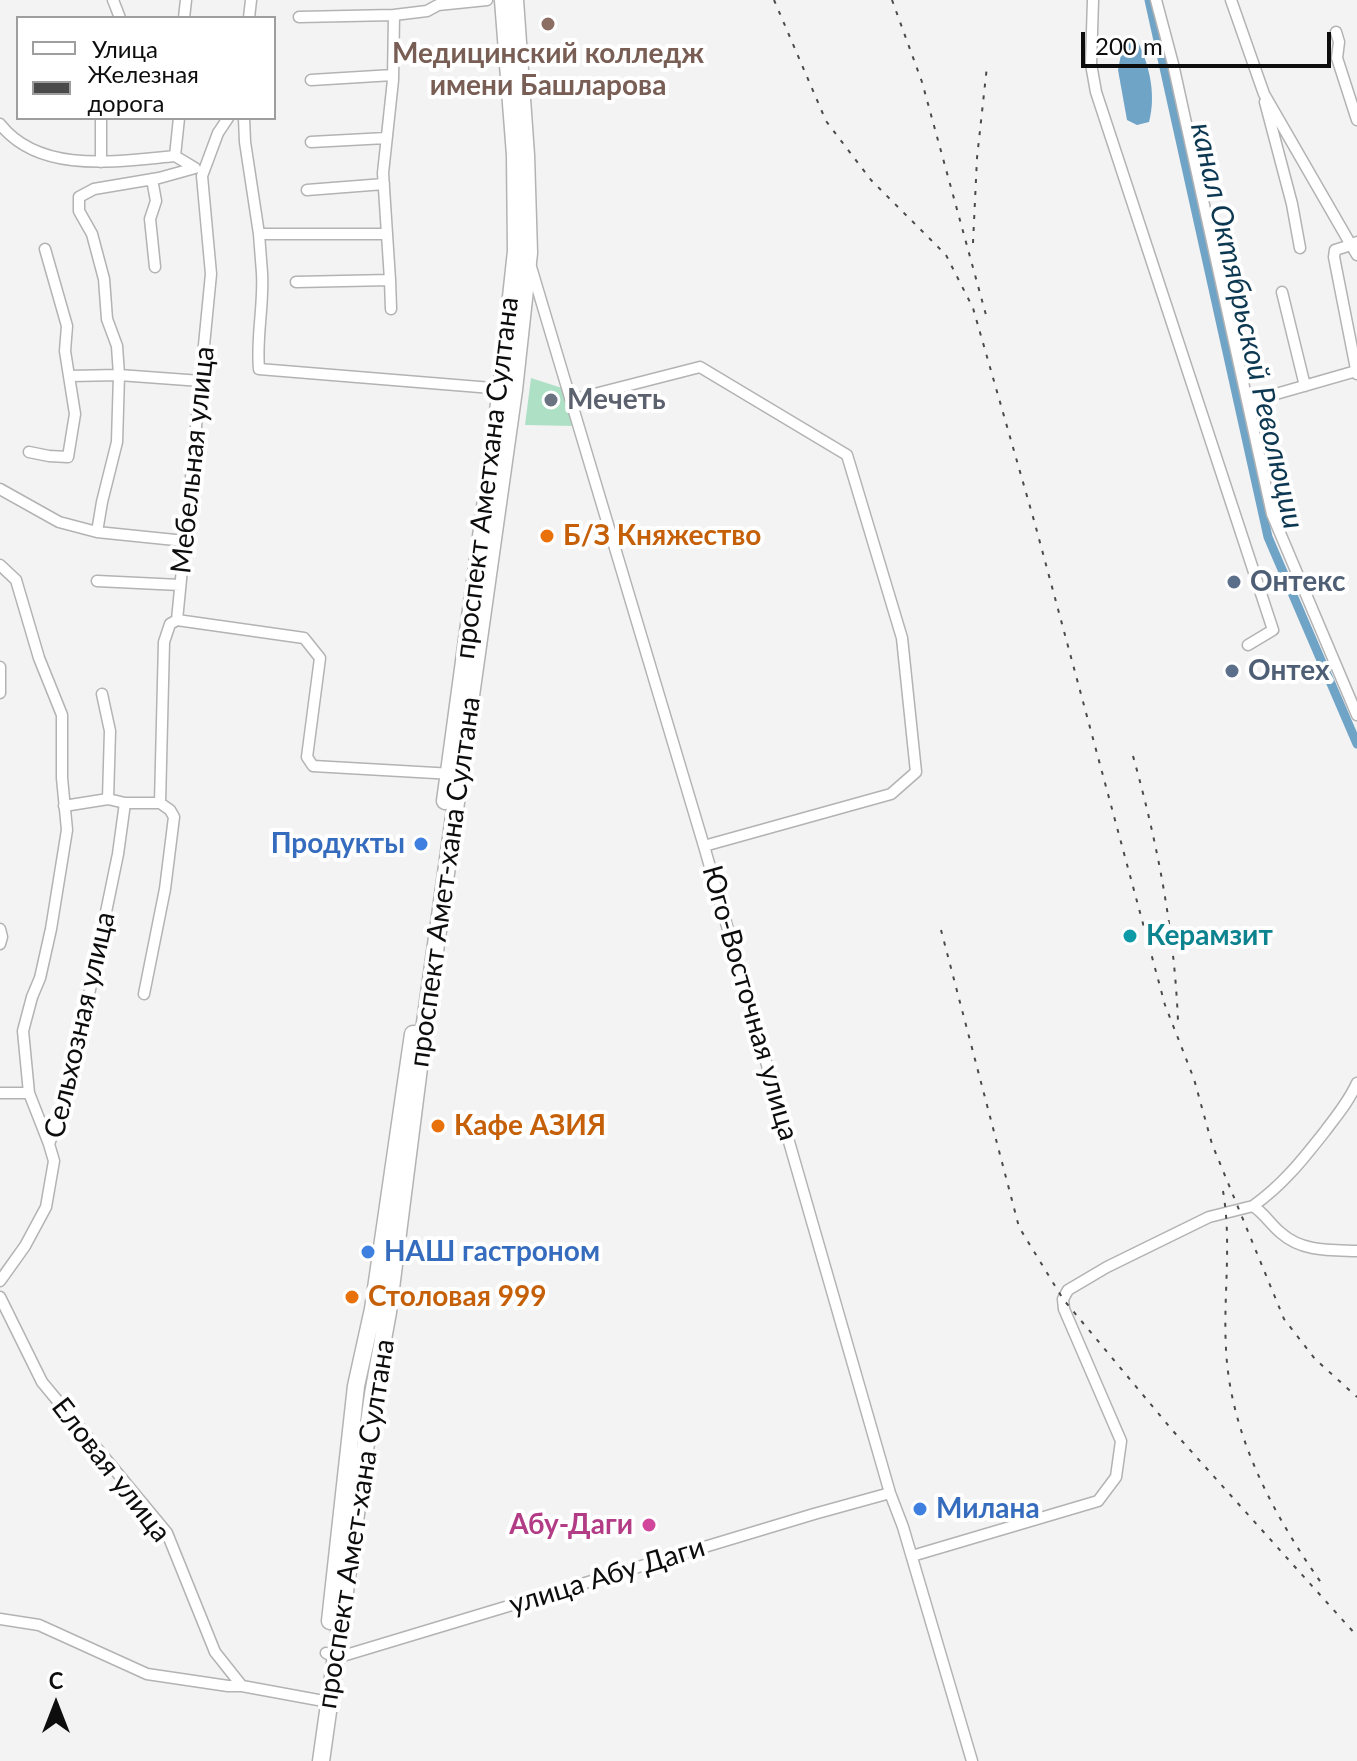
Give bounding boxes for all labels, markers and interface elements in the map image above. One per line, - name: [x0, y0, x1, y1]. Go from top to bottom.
- marker: Медицинский колледж имени Башларова: [539, 15, 557, 33]
- legend: [16, 16, 276, 120]
- scale bar: [1085, 16, 1335, 66]
- text: 200 m: [1095, 31, 1163, 60]
- text: Улица: [92, 34, 158, 63]
- place label: Медицинский колледж имени Башларова: [392, 37, 704, 103]
- text: Железная дорога: [87, 59, 199, 117]
- water label: канал Октябрьской Революции: [1183, 119, 1311, 533]
- street label: проспект Аметхана Султана: [448, 295, 526, 661]
- street label: Мебельная улица: [164, 345, 222, 575]
- place label: Мечеть: [567, 383, 666, 417]
- marker: Мечеть: [542, 391, 560, 409]
- place label: Б/З Княжество: [563, 519, 761, 553]
- marker: Б/З Княжество: [538, 527, 556, 545]
- place label: Онтекс: [1250, 565, 1345, 599]
- marker: Онтекс: [1225, 573, 1243, 591]
- place label: Онтех: [1248, 654, 1330, 688]
- marker: Онтех: [1223, 662, 1241, 680]
- street label: проспект Амет-хана Султана: [402, 695, 488, 1069]
- place label: Продукты: [271, 827, 405, 861]
- marker: Продукты: [412, 835, 430, 853]
- street label: Юго-Восточная улица: [695, 862, 805, 1144]
- street label: Сельхозная улица: [38, 909, 122, 1141]
- place label: Керамзит: [1146, 919, 1273, 953]
- marker: Керамзит: [1121, 927, 1139, 945]
- place label: Кафе АЗИЯ: [454, 1109, 606, 1143]
- marker: Кафе АЗИЯ: [429, 1117, 447, 1135]
- place label: НАШ гастроном: [384, 1235, 600, 1269]
- marker: НАШ гастроном: [359, 1243, 377, 1261]
- place label: Столовая 999: [368, 1280, 546, 1314]
- marker: Столовая 999: [343, 1288, 361, 1306]
- street label: проспект Амет-хана Султана: [310, 1337, 402, 1711]
- street label: Еловая улица: [44, 1391, 178, 1549]
- place label: Милана: [936, 1492, 1040, 1526]
- marker: Милана: [911, 1500, 929, 1518]
- place label: Абу-Даги: [509, 1508, 633, 1542]
- marker: Абу-Даги: [640, 1516, 658, 1534]
- street label: улица Абу Даги: [505, 1530, 709, 1622]
- north arrow: [16, 1665, 96, 1745]
- text: С: [49, 1667, 63, 1694]

